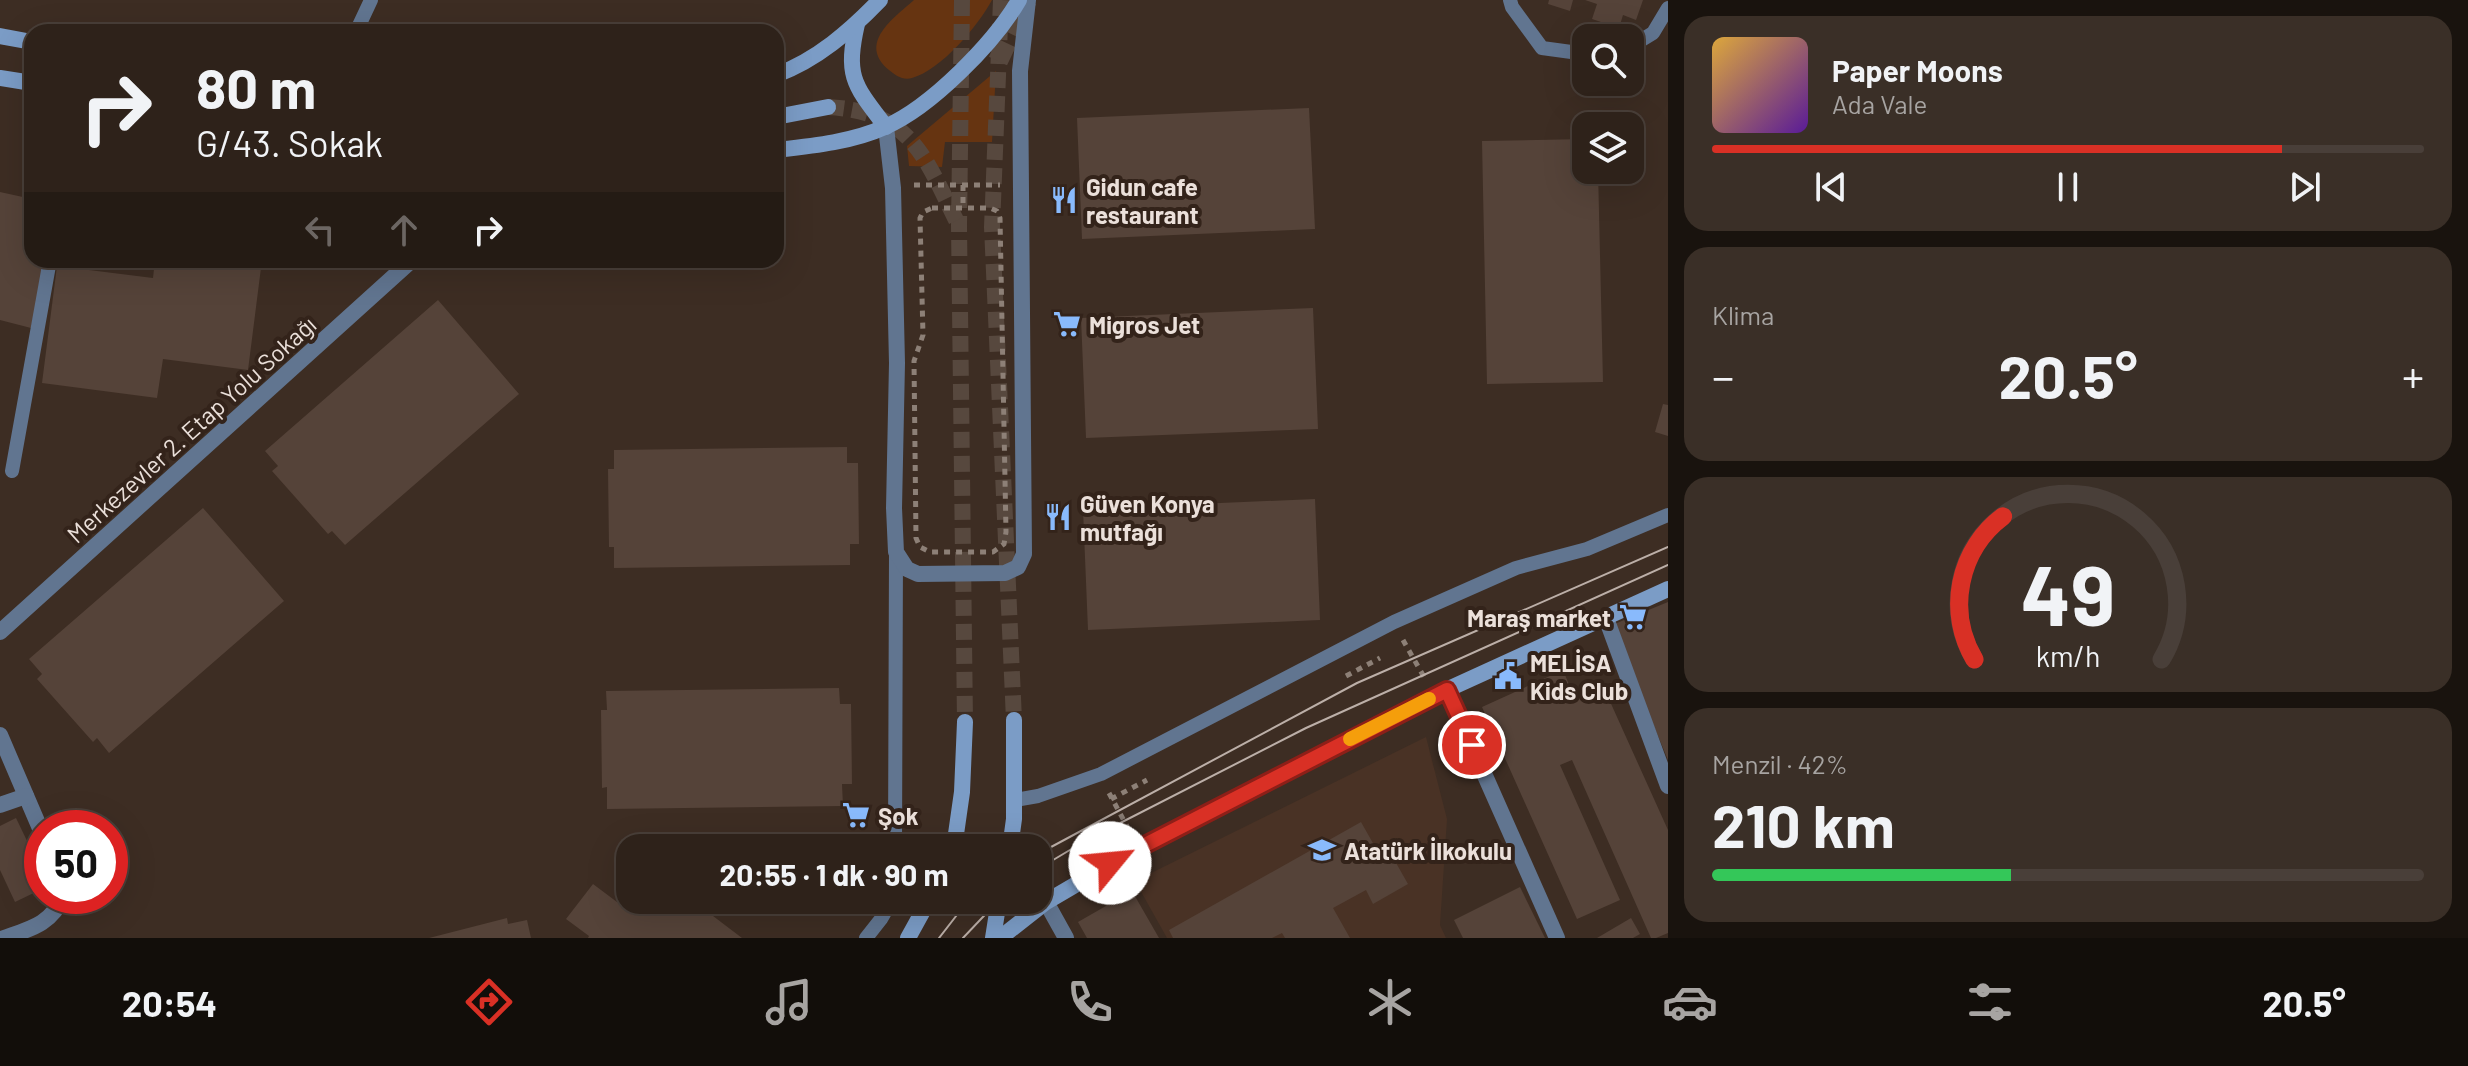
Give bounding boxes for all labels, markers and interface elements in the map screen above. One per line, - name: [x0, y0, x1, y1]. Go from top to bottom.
- map controls: [1572, 24, 1644, 184]
- button: search: [1572, 24, 1644, 96]
- text: Paper Moons: [1832, 52, 2003, 88]
- text: 80 m: [196, 53, 316, 120]
- icon: right: [64, 56, 168, 160]
- text: Ada Vale: [1832, 88, 1927, 119]
- button: layers: [1572, 112, 1644, 184]
- text: G/43. Sokak: [196, 121, 383, 164]
- icon: previous: [1809, 165, 1853, 209]
- icon: pause: [2046, 165, 2090, 209]
- icon: next: [2283, 165, 2327, 209]
- place label: Gidun cafe restaurant: [1086, 172, 1199, 229]
- restaurant icon: Gidun cafe restaurant: [1049, 185, 1079, 215]
- icon: left: [298, 208, 342, 252]
- icon: ahead: [382, 208, 426, 252]
- icon: right: [466, 208, 510, 252]
- text: Klima: [1712, 299, 1774, 330]
- supermarket icon: Migros Jet: [1052, 309, 1082, 339]
- street label: Merkezevler 2. Etap Yolu Sokağı: [61, 310, 321, 548]
- place label: Migros Jet: [1089, 310, 1200, 339]
- text: 20.5°: [1999, 339, 2137, 411]
- text: −: [1712, 349, 1734, 402]
- text: +: [2402, 349, 2424, 402]
- place label: Güven Konya mutfağı: [1080, 489, 1215, 546]
- restaurant icon: Güven Konya mutfağı: [1043, 502, 1073, 532]
- text: 49: [2021, 543, 2115, 643]
- supermarket icon: Maraş market: [1618, 602, 1648, 632]
- place label: Maraş market: [1467, 603, 1611, 632]
- text: km/h: [2036, 638, 2100, 673]
- place label: MELİSA Kids Club: [1530, 648, 1628, 705]
- public building icon: MELİSA Kids Club: [1493, 661, 1523, 691]
- pin: [1438, 711, 1506, 779]
- icon: arrive: [1450, 723, 1494, 767]
- text: Menzil · 42%: [1712, 748, 1848, 779]
- text: 210 km: [1712, 788, 1895, 860]
- supermarket icon: Şok: [841, 800, 871, 830]
- place label: Şok: [878, 801, 919, 830]
- speed limit sign: 50: [24, 810, 128, 914]
- position arrow: [1068, 821, 1152, 905]
- school or university icon: Atatürk İlkokulu: [1307, 835, 1337, 865]
- place label: Atatürk İlkokulu: [1344, 836, 1512, 865]
- text: 20:55 · 1 dk · 90 m: [720, 856, 948, 892]
- icon: directions: [461, 974, 517, 1030]
- icon: music: [761, 974, 817, 1030]
- icon: phone: [1062, 974, 1118, 1030]
- icon: climate: [1362, 974, 1418, 1030]
- icon: car: [1662, 974, 1718, 1030]
- icon: filters: [1962, 974, 2018, 1030]
- text: 20:54: [122, 981, 217, 1024]
- text: 20.5°: [2262, 981, 2346, 1024]

